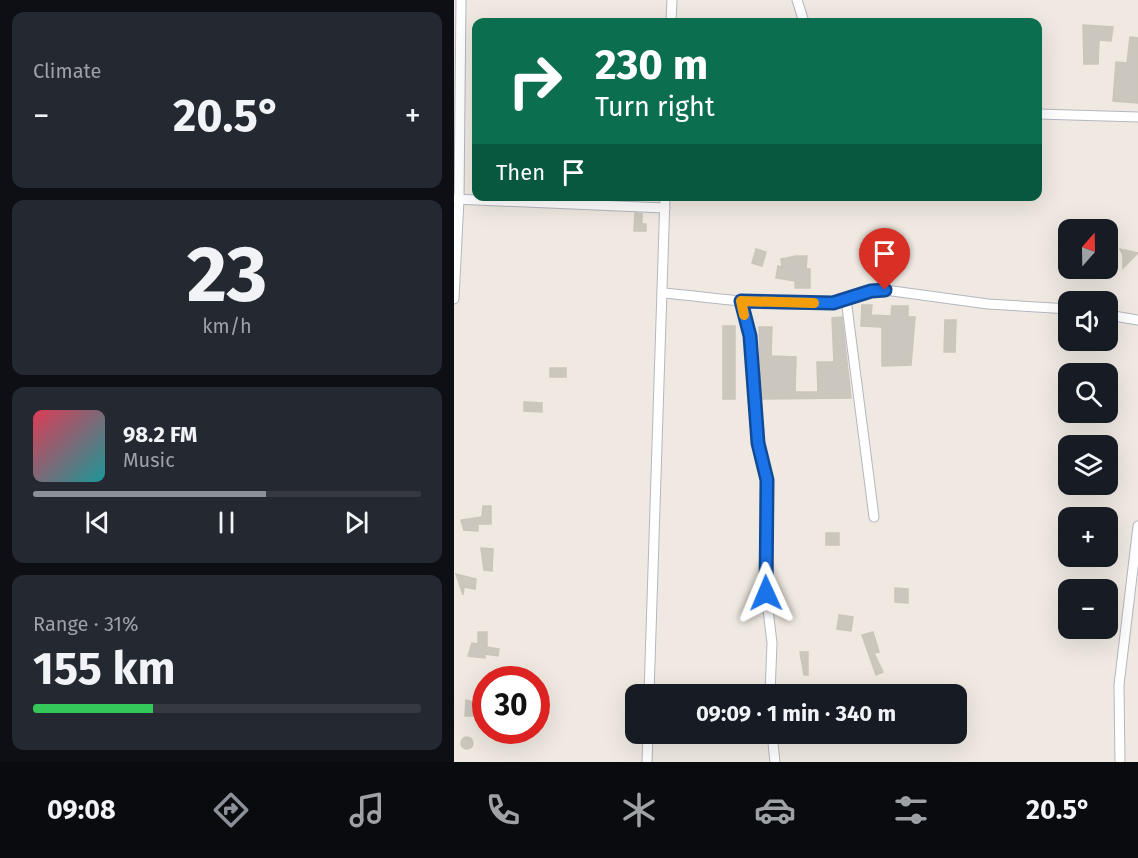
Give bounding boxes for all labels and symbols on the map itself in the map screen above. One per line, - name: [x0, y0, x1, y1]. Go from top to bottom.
- north arrow: [1058, 219, 1118, 279]
- pin: [859, 228, 910, 290]
- position arrow: [734, 561, 798, 625]
- speed limit sign: 30: [472, 666, 550, 744]

